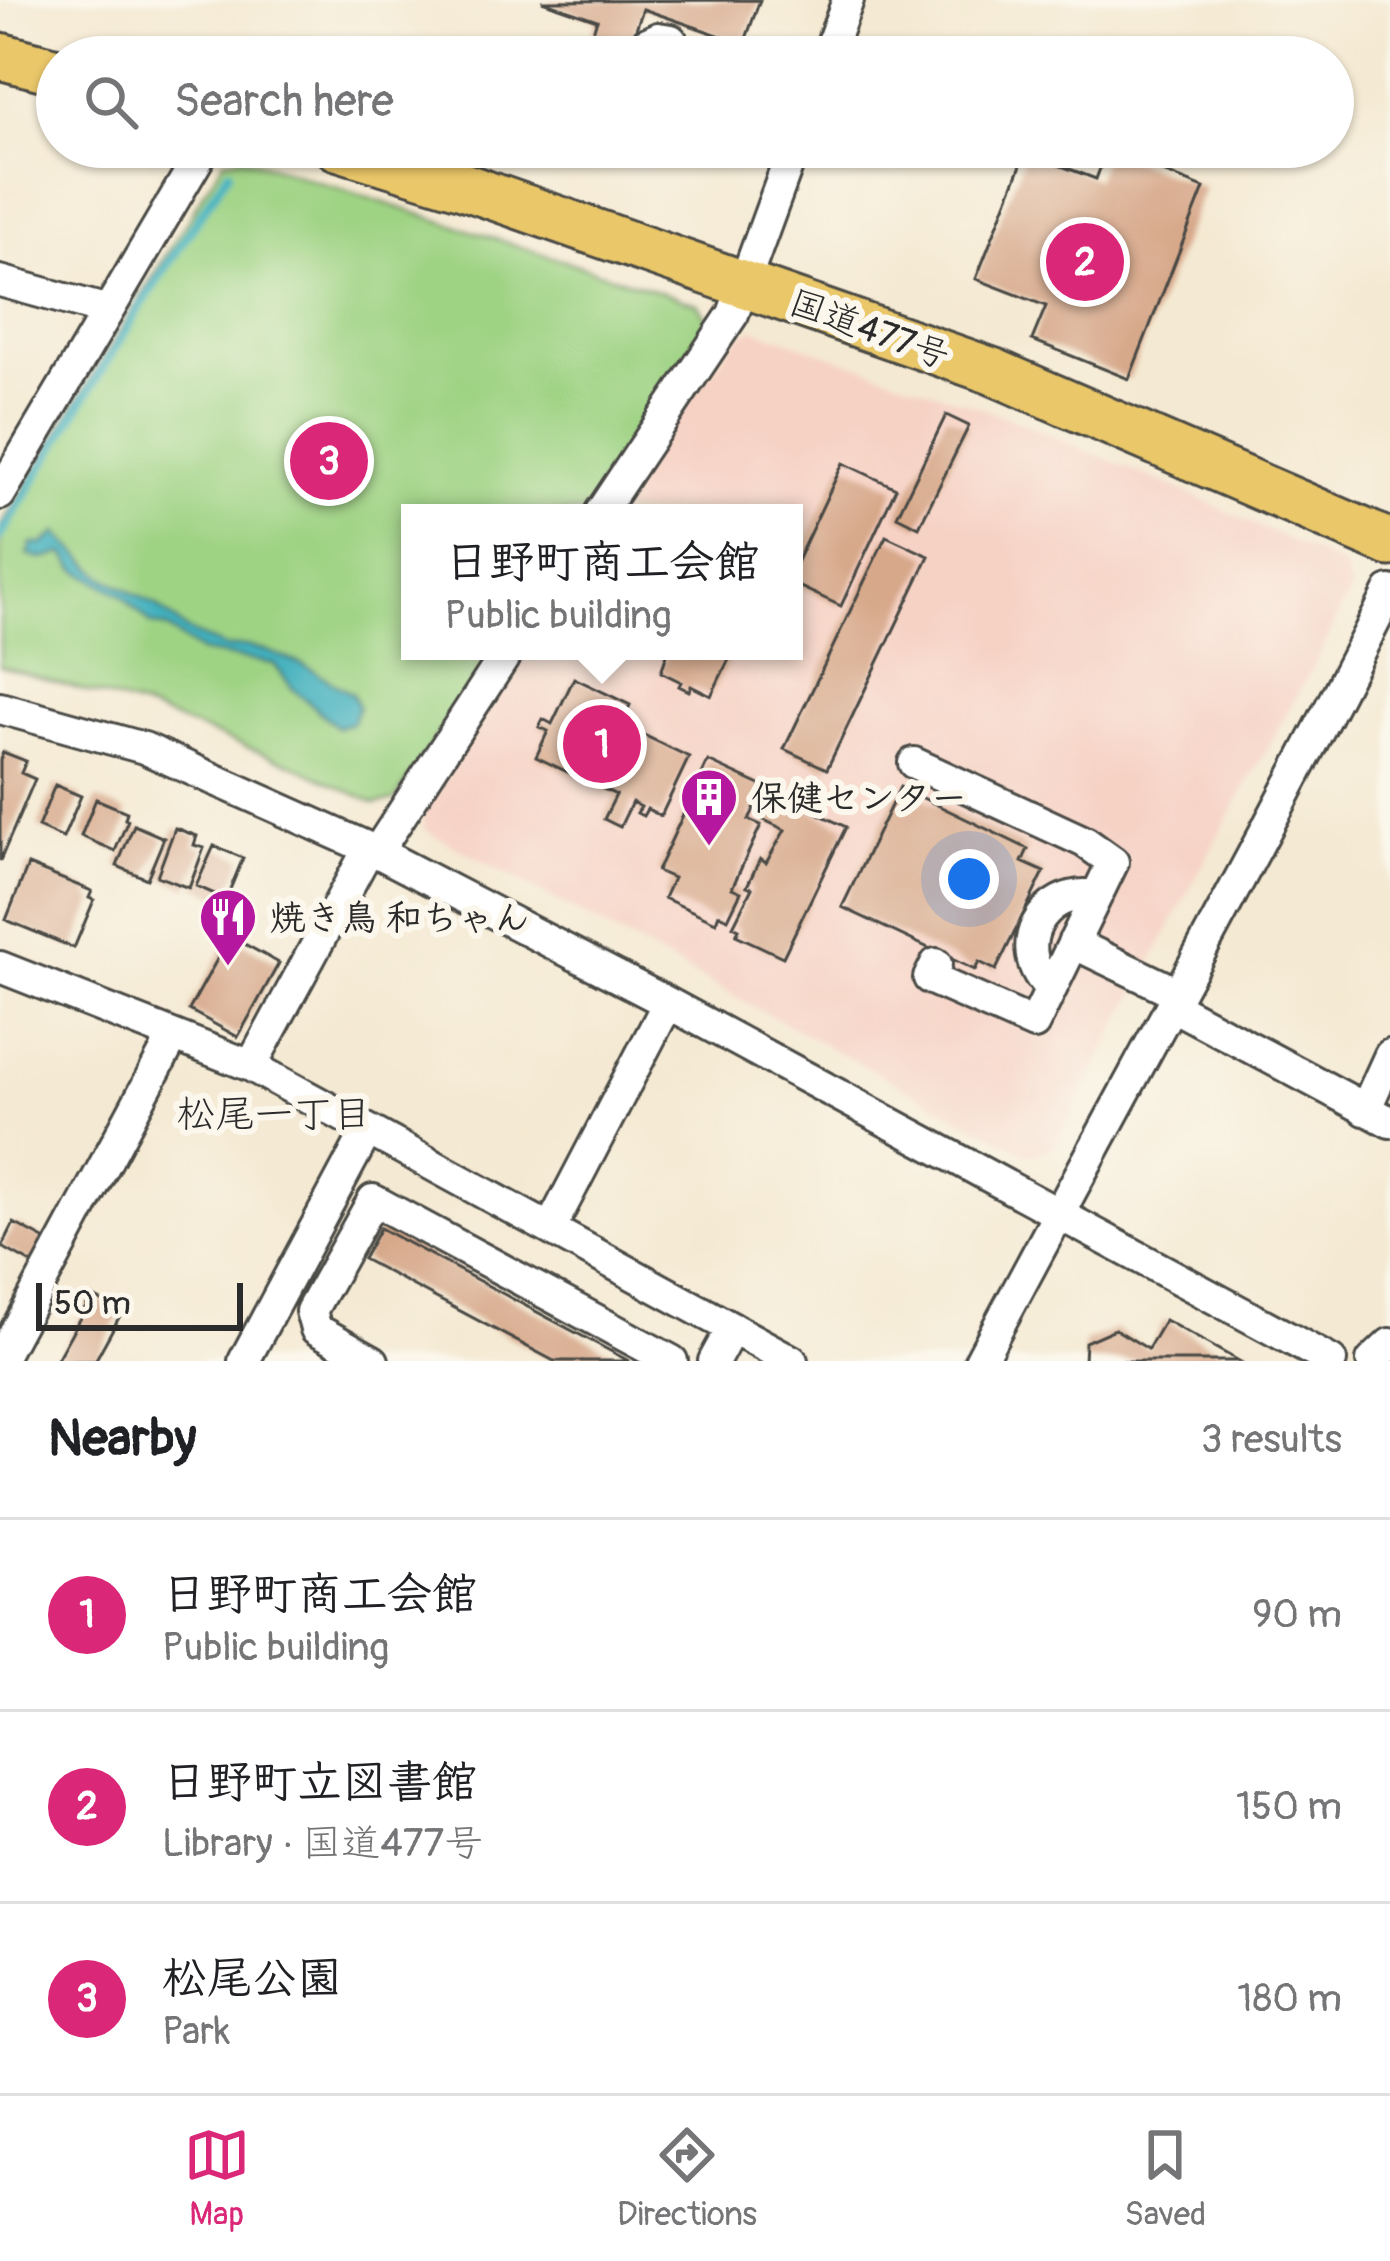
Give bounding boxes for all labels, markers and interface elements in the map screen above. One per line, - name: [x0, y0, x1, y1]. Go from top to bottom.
- search box: [36, 36, 1354, 168]
- icon: search: [78, 69, 144, 135]
- text: Search here: [174, 74, 394, 130]
- pin: 2: [1046, 217, 1124, 307]
- street label: 国道477号: [783, 280, 956, 379]
- pin: 3: [290, 416, 368, 506]
- popup: [401, 504, 803, 660]
- text: 日野町商工会館: [444, 535, 760, 591]
- text: Public building: [444, 591, 672, 640]
- pin: 1: [563, 699, 641, 789]
- building icon: 保健センター: [678, 766, 740, 848]
- place label: 保健センター: [751, 776, 967, 821]
- your location: [939, 849, 999, 909]
- restaurant icon: 焼き鳥 和ちゃん: [197, 886, 259, 968]
- place label: 焼き鳥 和ちゃん: [270, 896, 530, 941]
- district label: 松尾一丁目: [176, 1090, 372, 1139]
- scale bar: [36, 1277, 243, 1330]
- text: 50 m: [54, 1283, 131, 1324]
- text: Nearby: [48, 1407, 196, 1471]
- text: 3 results: [1201, 1415, 1342, 1464]
- text: 日野町商工会館: [162, 1567, 477, 1623]
- text: 1: [79, 1590, 95, 1639]
- text: 90 m: [1252, 1590, 1342, 1639]
- text: Public building: [162, 1623, 389, 1672]
- text: 日野町立図書館: [162, 1755, 477, 1811]
- text: 2: [76, 1782, 98, 1831]
- text: 150 m: [1236, 1782, 1342, 1831]
- text: Library · 国道477号: [162, 1819, 483, 1868]
- text: 松尾公園: [162, 1951, 342, 2007]
- text: 3: [76, 1974, 98, 2023]
- text: 180 m: [1237, 1974, 1342, 2023]
- text: Park: [162, 2007, 230, 2056]
- tab: Map: [184, 2122, 250, 2235]
- tab: Directions: [617, 2122, 757, 2235]
- tab: Saved: [1124, 2122, 1206, 2235]

